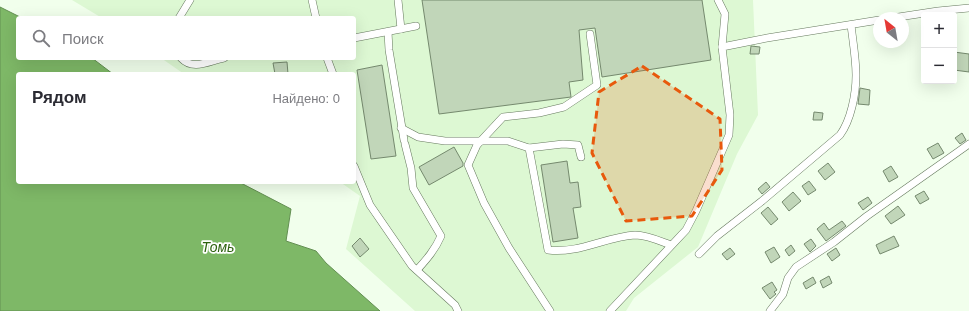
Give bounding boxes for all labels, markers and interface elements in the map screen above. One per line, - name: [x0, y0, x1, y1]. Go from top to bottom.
- north arrow: [873, 12, 909, 48]
- map controls: [921, 12, 957, 84]
- button: +: [921, 12, 957, 48]
- search box: [16, 16, 356, 60]
- icon: search: [30, 27, 52, 49]
- text: Поиск: [62, 30, 104, 47]
- button: −: [921, 48, 957, 84]
- text: Рядом: [32, 88, 87, 107]
- text: Найдено: 0: [272, 91, 340, 106]
- water label: Томь: [202, 239, 234, 255]

